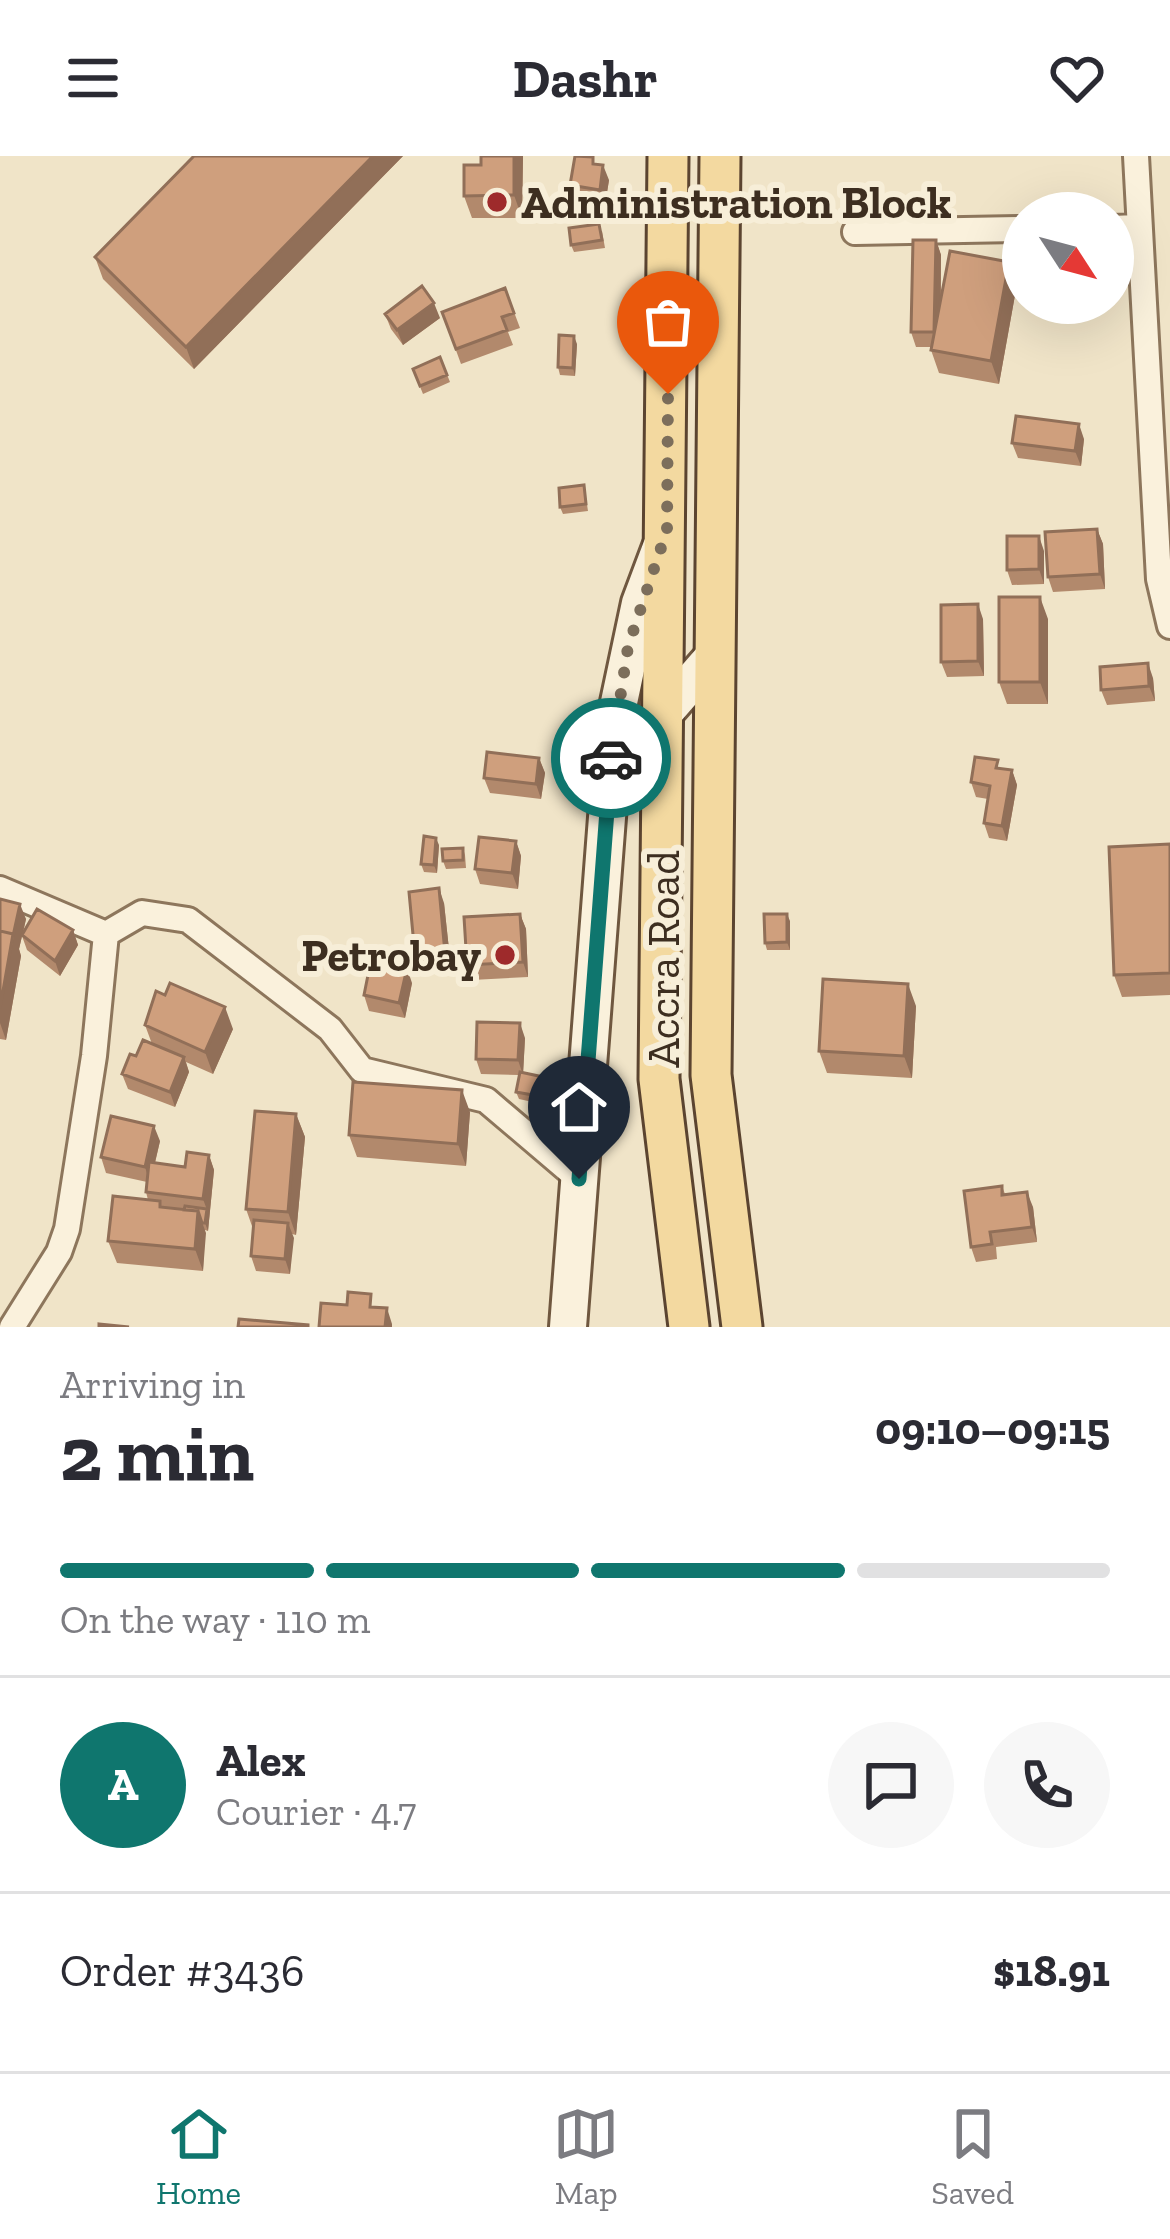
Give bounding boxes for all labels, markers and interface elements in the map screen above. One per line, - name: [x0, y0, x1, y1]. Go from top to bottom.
- icon: menu: [60, 45, 126, 111]
- icon: heart: [1044, 45, 1110, 111]
- text: Dashr: [513, 46, 658, 111]
- place label: Administration Block: [521, 176, 952, 230]
- marker: Administration Block: [484, 189, 510, 215]
- north arrow: [1002, 192, 1134, 324]
- map controls: [1002, 192, 1134, 324]
- pin: [617, 271, 719, 394]
- icon: bag: [635, 289, 701, 355]
- courier: [551, 698, 671, 818]
- icon: car: [578, 725, 644, 791]
- street label: Accra Road: [637, 850, 691, 1068]
- place label: Petrobay: [301, 929, 481, 983]
- marker: Petrobay: [492, 942, 518, 968]
- pin: [528, 1056, 630, 1179]
- icon: home: [546, 1074, 612, 1140]
- text: Arriving in: [60, 1361, 245, 1408]
- text: 09:10–09:15: [875, 1402, 1110, 1456]
- text: 2 min: [60, 1406, 254, 1500]
- text: On the way · 110 m: [60, 1596, 370, 1643]
- button: chat: [828, 1722, 954, 1848]
- button: phone: [984, 1722, 1110, 1848]
- text: Alex: [216, 1734, 306, 1788]
- text: A: [108, 1758, 138, 1812]
- text: Courier · 4.7: [216, 1788, 416, 1835]
- text: Order #3436: [60, 1944, 305, 1998]
- text: $18.91: [993, 1944, 1110, 1998]
- tab: Home: [156, 2101, 241, 2212]
- tab: Map: [553, 2101, 619, 2212]
- tab: Saved: [931, 2101, 1014, 2212]

